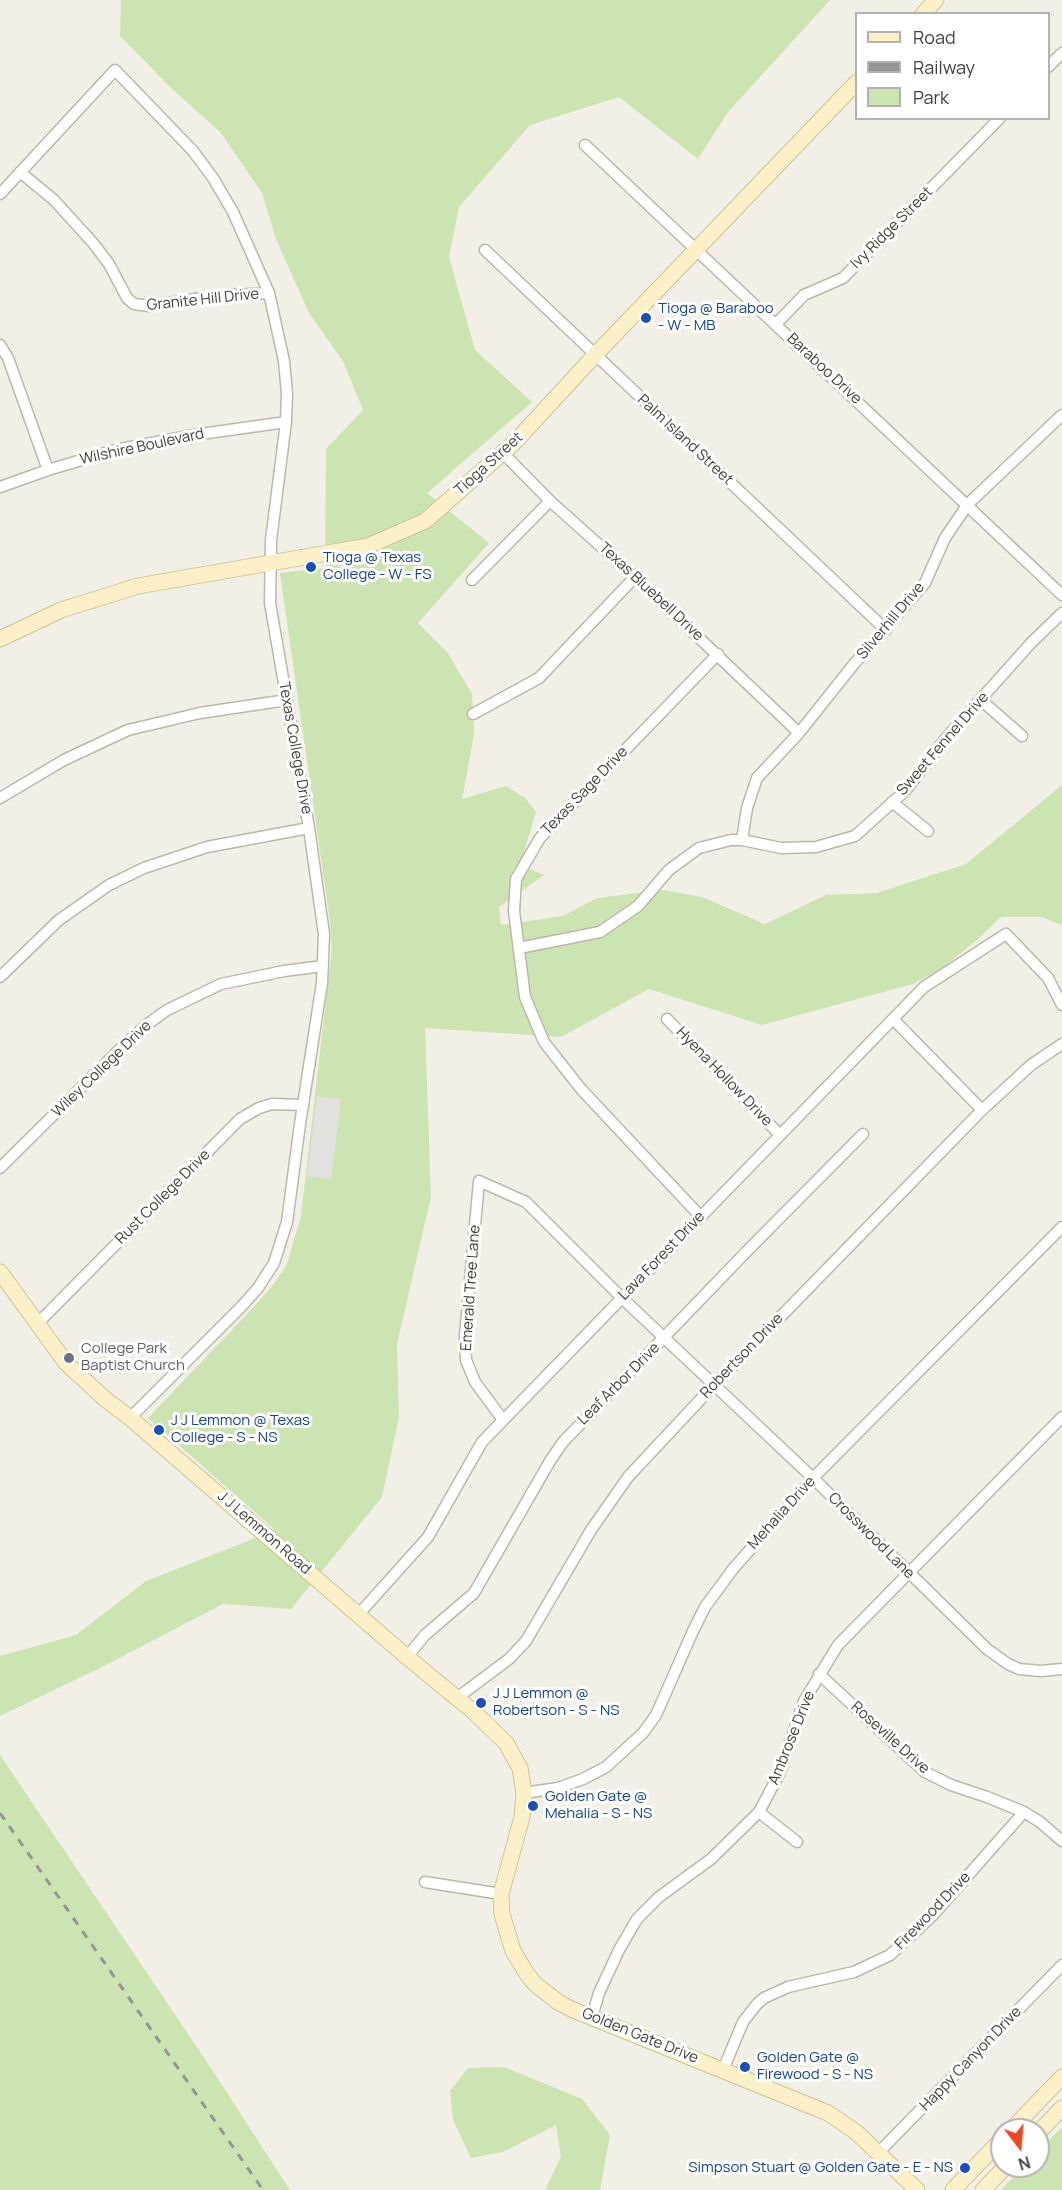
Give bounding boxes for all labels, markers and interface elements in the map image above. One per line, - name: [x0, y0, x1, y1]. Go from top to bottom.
- legend: [855, 12, 1050, 120]
- text: Road: [913, 25, 956, 49]
- text: Railway: [913, 55, 975, 79]
- text: Park: [913, 85, 949, 109]
- street label: Ivy Ridge Street: [847, 183, 937, 273]
- street label: Granite Hill Drive: [146, 285, 260, 315]
- place label: Tioga @ Baraboo - W - MB: [658, 300, 774, 335]
- marker: Tioga @ Baraboo - W - MB: [639, 311, 653, 325]
- street label: Baraboo Drive: [783, 330, 865, 408]
- street label: Palm Island Street: [633, 391, 737, 489]
- street label: Wilshire Boulevard: [78, 425, 206, 469]
- street label: Tioga Street: [451, 429, 527, 499]
- street label: Texas Bluebell Drive: [595, 539, 707, 645]
- place label: Tioga @ Texas College - W - FS: [323, 549, 431, 584]
- marker: Tioga @ Texas College - W - FS: [304, 560, 318, 574]
- street label: Silverhill Drive: [853, 579, 929, 663]
- street label: Texas College Drive: [274, 680, 316, 816]
- street label: Sweet Fennel Drive: [893, 689, 993, 799]
- street label: Texas Sage Drive: [538, 743, 632, 839]
- street label: Wiley College Drive: [49, 1017, 155, 1121]
- street label: Hyena Hollow Drive: [672, 1024, 776, 1130]
- street label: Rust College Drive: [112, 1146, 214, 1248]
- street label: Lava Forest Drive: [615, 1208, 709, 1304]
- street label: Emerald Tree Lane: [458, 1224, 484, 1352]
- street label: Robertson Drive: [697, 1310, 787, 1402]
- street label: Leaf Arbor Drive: [574, 1339, 664, 1429]
- place label: College Park Baptist Church: [81, 1340, 185, 1375]
- marker: College Park Baptist Church: [62, 1351, 76, 1365]
- place label: J J Lemmon @ Texas College - S - NS: [171, 1412, 310, 1447]
- marker: J J Lemmon @ Texas College - S - NS: [152, 1423, 166, 1437]
- street label: Mehalia Drive: [745, 1473, 819, 1553]
- street label: J J Lemmon Road: [214, 1488, 314, 1578]
- street label: Crosswood Lane: [824, 1489, 918, 1583]
- place label: J J Lemmon @ Robertson - S - NS: [493, 1685, 619, 1720]
- street label: Ambrose Drive: [765, 1688, 819, 1788]
- marker: J J Lemmon @ Robertson - S - NS: [474, 1696, 488, 1710]
- street label: Roseville Drive: [847, 1698, 933, 1778]
- place label: Golden Gate @ Mehalia - S - NS: [545, 1788, 652, 1823]
- marker: Golden Gate @ Mehalia - S - NS: [526, 1799, 540, 1813]
- street label: Firewood Drive: [892, 1869, 974, 1953]
- street label: Happy Canyon Drive: [917, 2003, 1025, 2115]
- street label: Golden Gate Drive: [579, 2004, 701, 2068]
- place label: Golden Gate @ Firewood - S - NS: [757, 2049, 873, 2084]
- marker: Golden Gate @ Firewood - S - NS: [738, 2060, 752, 2074]
- north arrow: [990, 2118, 1050, 2178]
- text: N: [1016, 2151, 1033, 2176]
- place label: Simpson Stuart @ Golden Gate - E - NS: [688, 2159, 953, 2177]
- marker: Simpson Stuart @ Golden Gate - E - NS: [958, 2161, 972, 2175]

